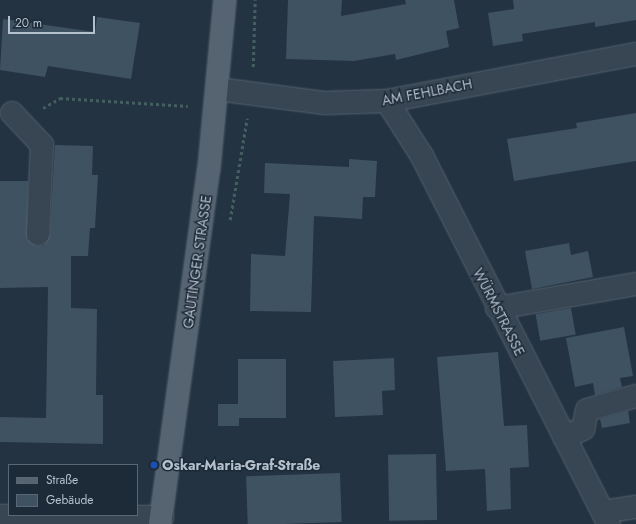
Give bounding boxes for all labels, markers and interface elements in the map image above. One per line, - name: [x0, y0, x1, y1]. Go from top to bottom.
- scale bar: [10, 8, 97, 34]
- text: 20 m: [15, 14, 42, 32]
- street label: AM FEHLBACH: [380, 75, 474, 109]
- street label: GAUTINGER STRASSE: [179, 194, 215, 330]
- street label: WÜRMSTRASSE: [470, 265, 528, 359]
- place label: Oskar-Maria-Graf-Straße: [162, 457, 320, 473]
- marker: Oskar-Maria-Graf-Straße: [149, 460, 159, 470]
- legend: [8, 464, 138, 516]
- text: Straße: [46, 471, 78, 489]
- text: Gebäude: [46, 491, 93, 509]

